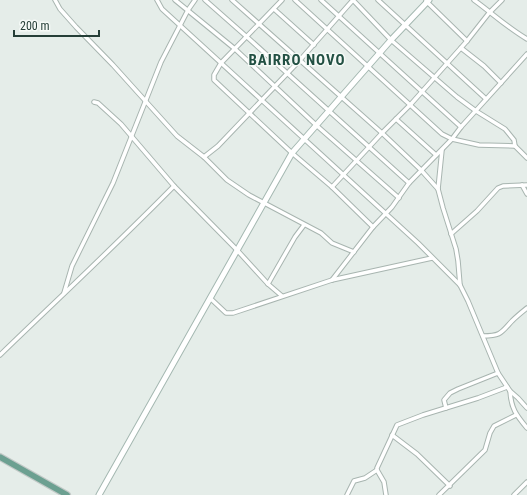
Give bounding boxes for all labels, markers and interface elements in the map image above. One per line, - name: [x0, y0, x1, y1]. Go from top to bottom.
- scale bar: [14, 12, 99, 38]
- text: 200 m: [20, 19, 50, 33]
- district label: BAIRRO NOVO: [248, 51, 346, 69]

